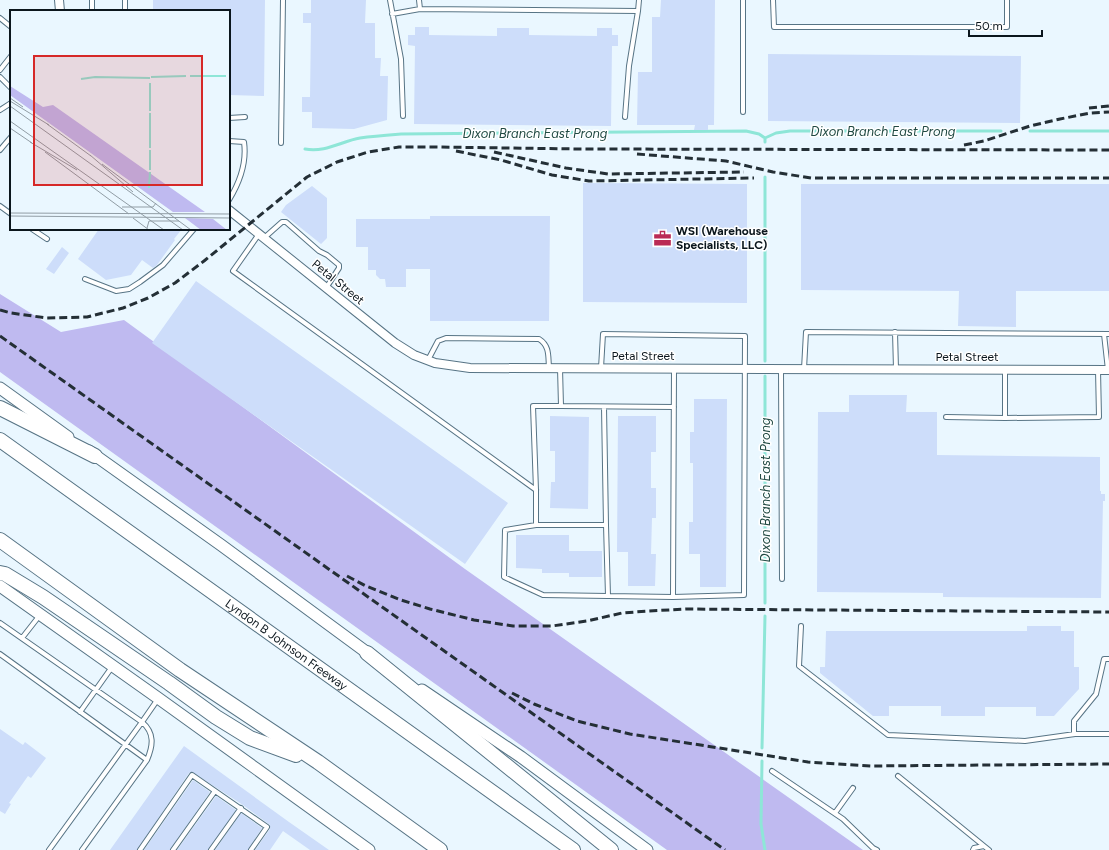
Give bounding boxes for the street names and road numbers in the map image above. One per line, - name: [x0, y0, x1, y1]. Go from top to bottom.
- street label: Petal Street: [309, 257, 367, 308]
- street label: Petal Street: [611, 349, 675, 363]
- street label: Petal Street: [935, 350, 999, 364]
- street label: Lyndon B Johnson Freeway: [222, 596, 351, 694]

